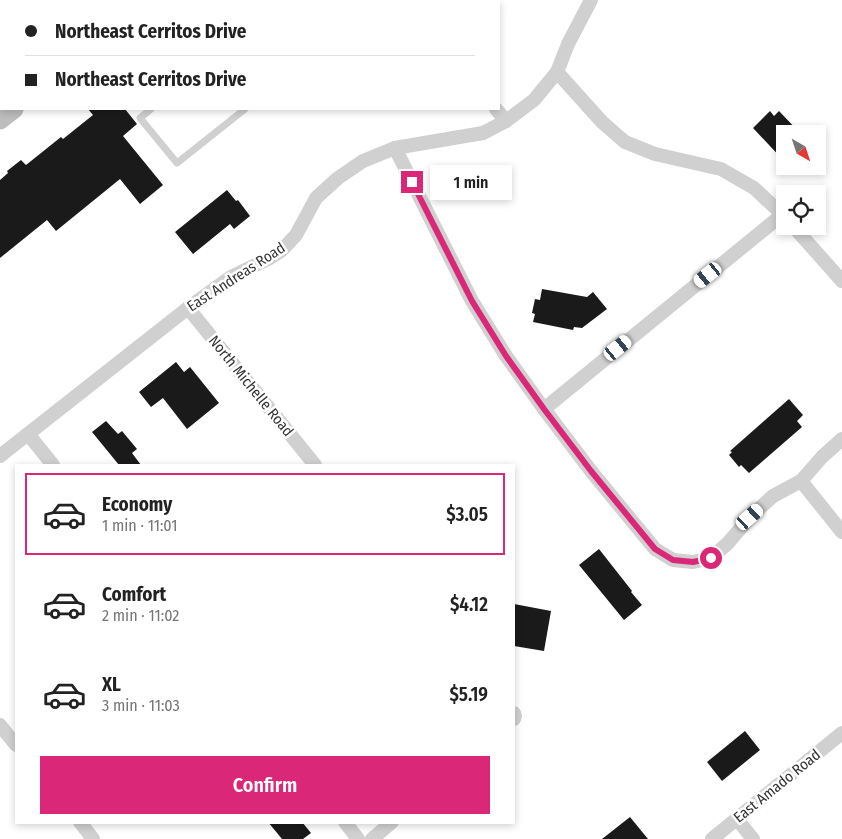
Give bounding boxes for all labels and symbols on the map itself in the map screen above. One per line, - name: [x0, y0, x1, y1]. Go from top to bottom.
- north arrow: [776, 125, 826, 175]
- callout: 1 min: [430, 164, 512, 200]
- route end: [401, 171, 423, 193]
- street label: East Andreas Road: [184, 239, 288, 315]
- car: [691, 260, 724, 290]
- street label: North Michelle Road: [205, 332, 297, 440]
- car: [601, 333, 634, 363]
- car: [733, 501, 766, 533]
- route start: [700, 547, 722, 569]
- street label: East Amado Road: [730, 746, 824, 826]

